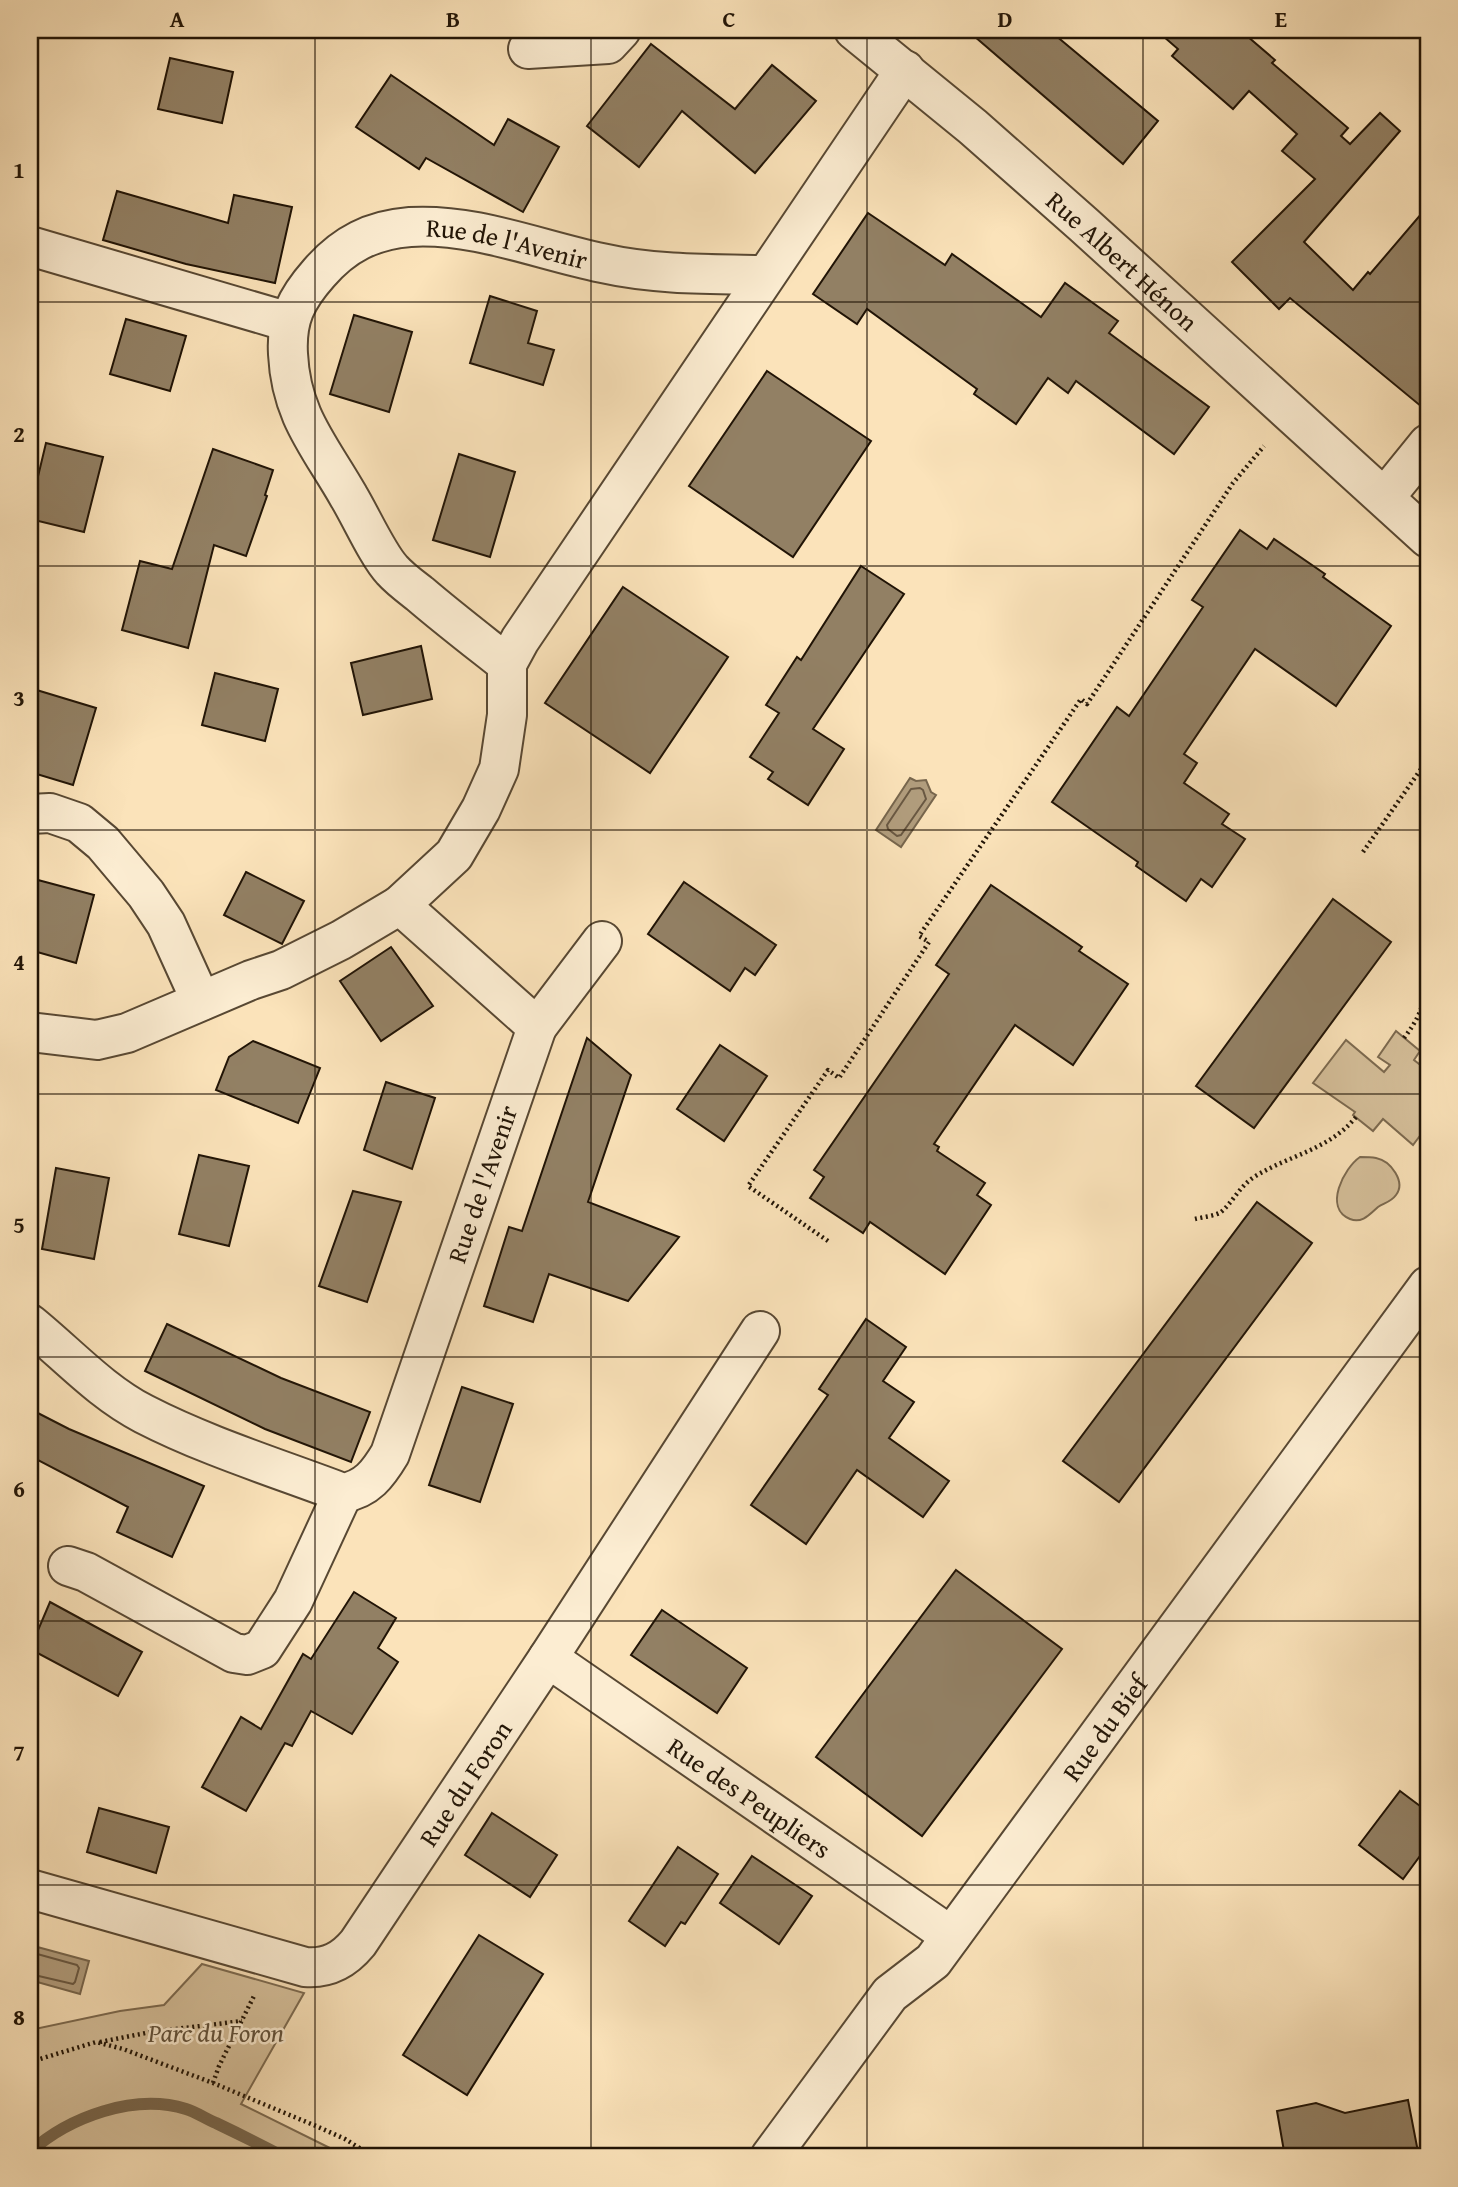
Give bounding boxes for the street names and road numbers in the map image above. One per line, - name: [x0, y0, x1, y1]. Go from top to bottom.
- street label: Rue Albert Hénon: [1038, 181, 1208, 340]
- street label: Rue de l'Avenir: [425, 207, 592, 279]
- street label: Rue de l'Avenir: [437, 1100, 527, 1268]
- street label: Rue du Bief: [1052, 1664, 1158, 1789]
- street label: Rue du Foron: [409, 1712, 521, 1854]
- street label: Rue des Peupliers: [660, 1727, 839, 1867]

